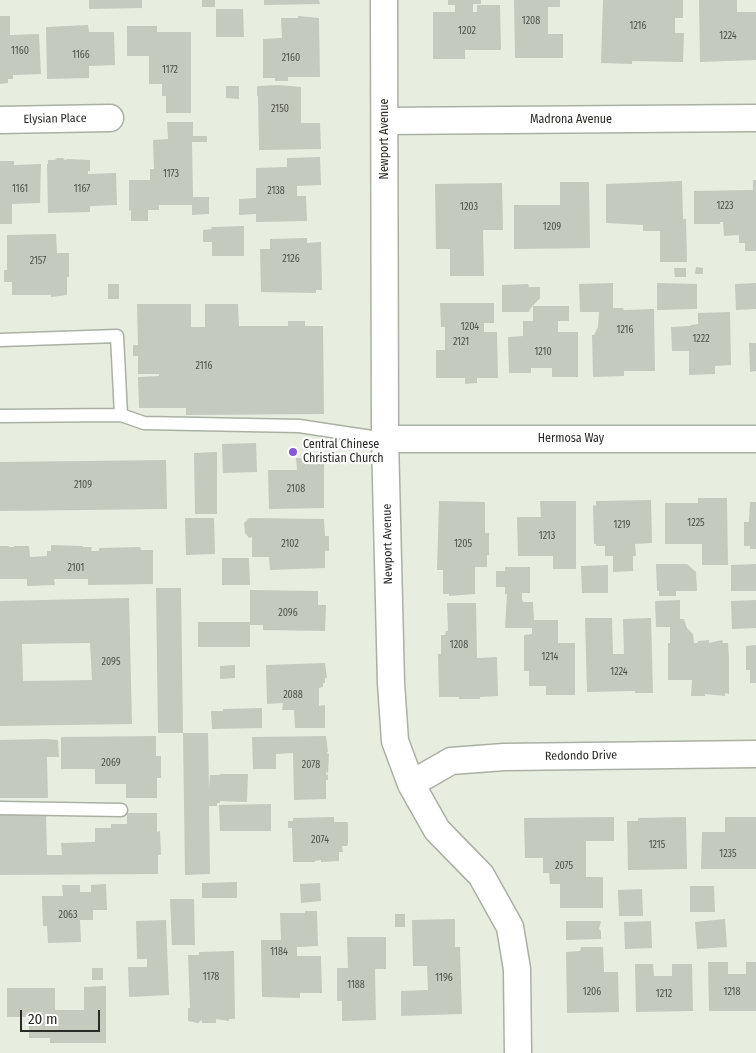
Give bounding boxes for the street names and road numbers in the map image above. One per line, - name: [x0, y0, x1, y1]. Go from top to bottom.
- street label: Newport Avenue: [378, 99, 392, 179]
- street label: Elysian Place: [23, 111, 87, 127]
- street label: Madrona Avenue: [530, 113, 612, 127]
- street label: Hermosa Way: [538, 432, 604, 446]
- street label: Newport Avenue: [380, 504, 396, 584]
- street label: Redondo Drive: [545, 748, 617, 764]

